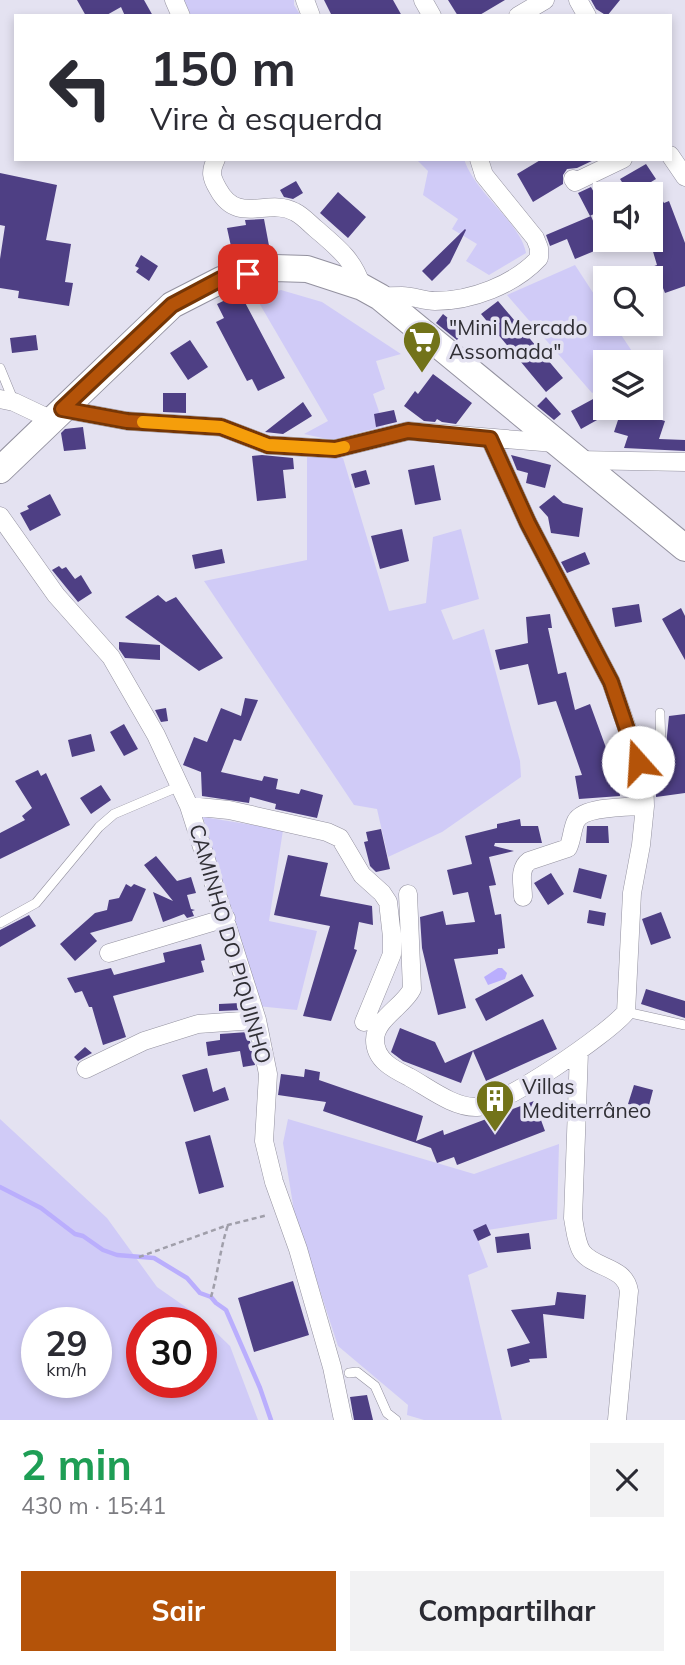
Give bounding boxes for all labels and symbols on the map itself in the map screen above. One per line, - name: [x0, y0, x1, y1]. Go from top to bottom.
- pin: [218, 244, 278, 304]
- place label: "Mini Mercado Assomada": [449, 314, 587, 364]
- supermarket icon: "Mini Mercado Assomada": [401, 319, 443, 374]
- position arrow: [601, 725, 675, 799]
- street label: CAMINHO DO PIQUINHO: [184, 821, 278, 1066]
- place label: Villas Mediterrâneo: [522, 1073, 651, 1123]
- building icon: Villas Mediterrâneo: [474, 1078, 516, 1133]
- speed limit sign: 30: [126, 1307, 217, 1398]

